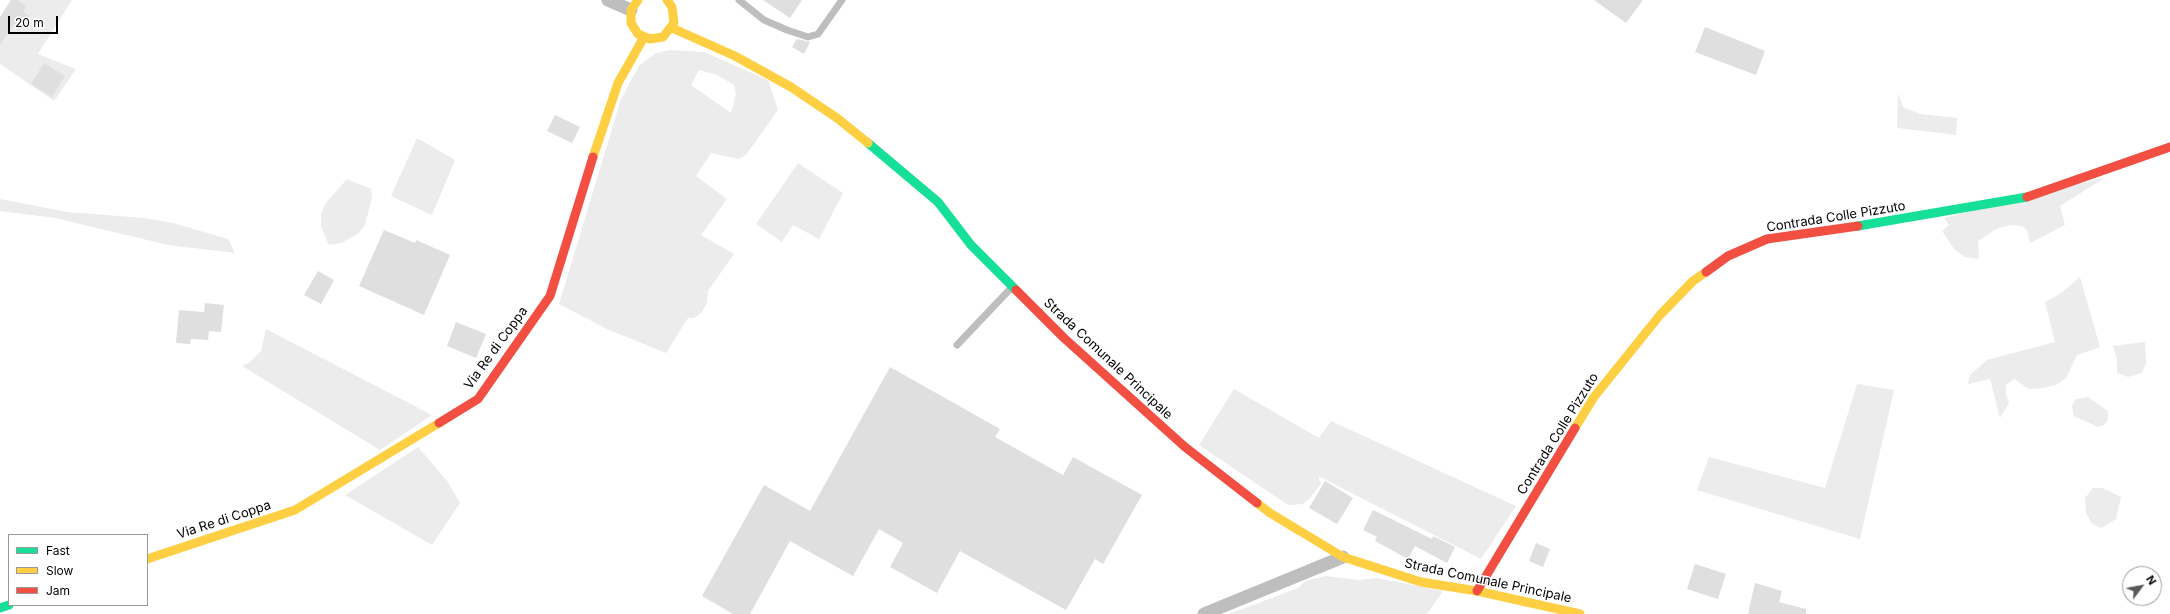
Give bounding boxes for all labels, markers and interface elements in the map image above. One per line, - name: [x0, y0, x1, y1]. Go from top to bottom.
- scale bar: [10, 8, 60, 34]
- text: 20 m: [15, 15, 44, 30]
- street label: Contrada Colle Pizzuto: [1765, 198, 1907, 236]
- street label: Strada Comunale Principale: [1040, 295, 1176, 423]
- street label: Via Re di Coppa: [461, 304, 531, 392]
- street label: Contrada Colle Pizzuto: [1514, 370, 1602, 498]
- street label: Via Re di Coppa: [175, 497, 273, 543]
- legend: [8, 534, 148, 606]
- text: Fast: [46, 543, 70, 558]
- street label: Strada Comunale Principale: [1403, 556, 1573, 606]
- text: Slow: [46, 563, 73, 578]
- north arrow: [2122, 566, 2162, 606]
- text: N: [2143, 573, 2159, 587]
- text: Jam: [46, 583, 70, 598]

